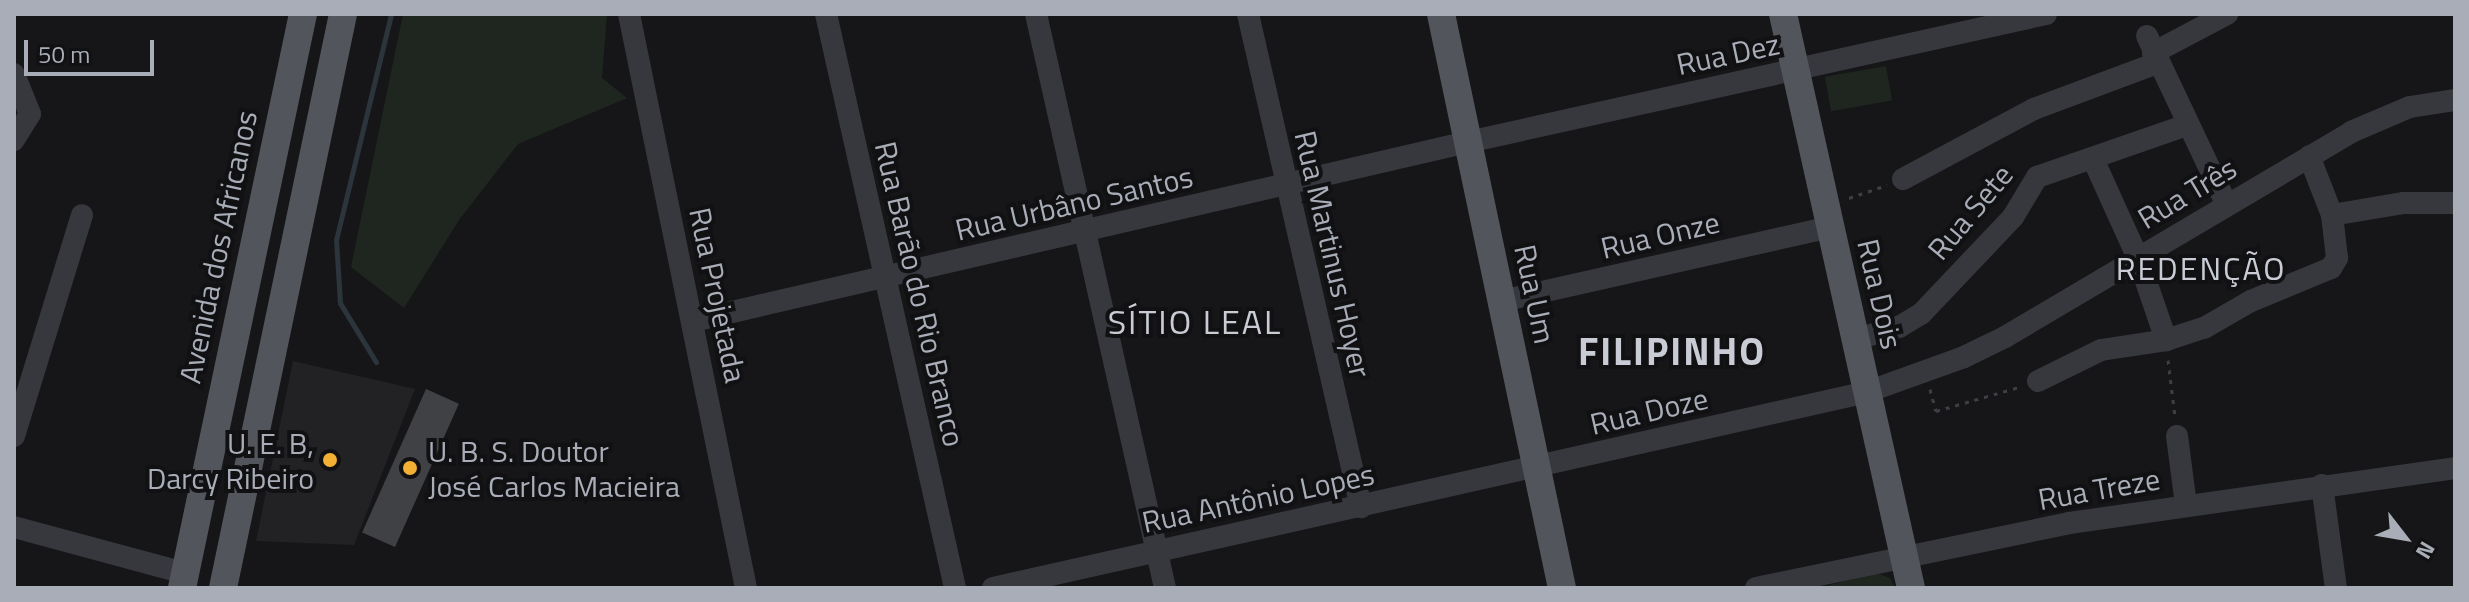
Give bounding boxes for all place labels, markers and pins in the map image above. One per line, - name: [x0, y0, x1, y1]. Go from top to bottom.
- place label: U. E. B, Darcy Ribeiro: [147, 425, 314, 496]
- place label: U. B. S. Doutor José Carlos Macieira: [428, 433, 680, 504]
- marker: U. E. B, Darcy Ribeiro: [321, 451, 339, 469]
- marker: U. B. S. Doutor José Carlos Macieira: [399, 457, 421, 479]

